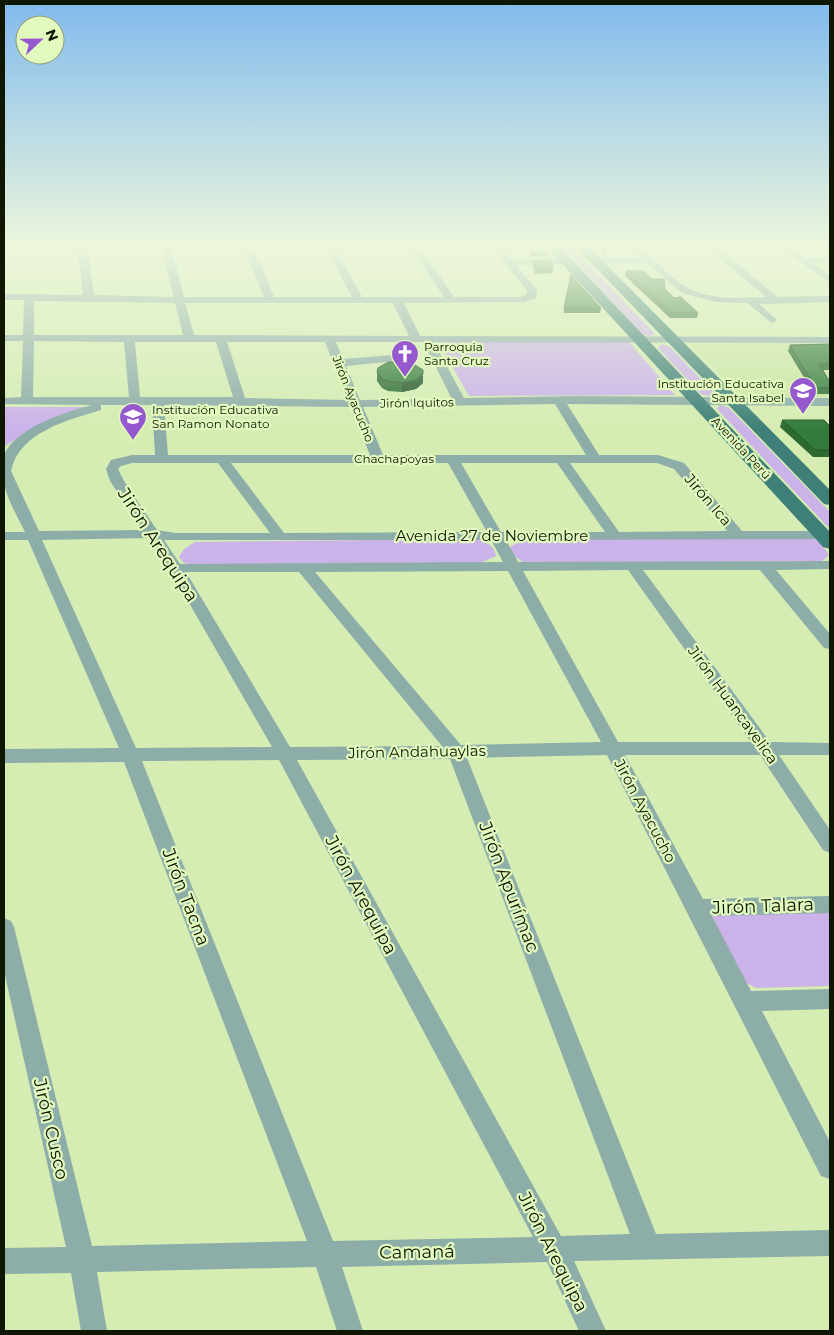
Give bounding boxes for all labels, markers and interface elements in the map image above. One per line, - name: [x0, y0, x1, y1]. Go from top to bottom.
- north arrow: [15, 15, 65, 65]
- text: N: [42, 27, 63, 44]
- church icon: Parroquia Santa Cruz: [390, 339, 420, 378]
- place label: Parroquia Santa Cruz: [424, 339, 489, 368]
- street label: Jirón Ayacucho: [329, 353, 378, 444]
- place label: Institución Educativa Santa Isabel: [657, 376, 784, 405]
- school or university icon: Institución Educativa Santa Isabel: [788, 376, 818, 415]
- street label: Jirón Iquitos: [379, 394, 454, 411]
- school or university icon: Institución Educativa San Ramon Nonato: [118, 402, 148, 441]
- place label: Institución Educativa San Ramon Nonato: [152, 402, 279, 431]
- street label: Avenida Perú: [709, 413, 774, 482]
- street label: Chachapoyas: [354, 451, 434, 466]
- street label: Jirón Ica: [680, 469, 736, 530]
- street label: Jirón Arequipa: [112, 483, 203, 606]
- street label: Avenida 27 de Noviembre: [396, 526, 588, 545]
- street label: Jirón Huancavelica: [684, 641, 783, 768]
- street label: Jirón Andahuaylas: [347, 741, 486, 762]
- street label: Jirón Ayacucho: [610, 755, 681, 866]
- street label: Jirón Apurímac: [474, 818, 544, 955]
- street label: Jirón Arequipa: [320, 831, 402, 958]
- street label: Jirón Tacna: [157, 844, 215, 949]
- street label: Jirón Talara: [711, 893, 814, 919]
- street label: Jirón Cusco: [28, 1075, 73, 1182]
- street label: Jirón Arequipa: [513, 1187, 593, 1316]
- street label: Camaná: [379, 1240, 455, 1264]

